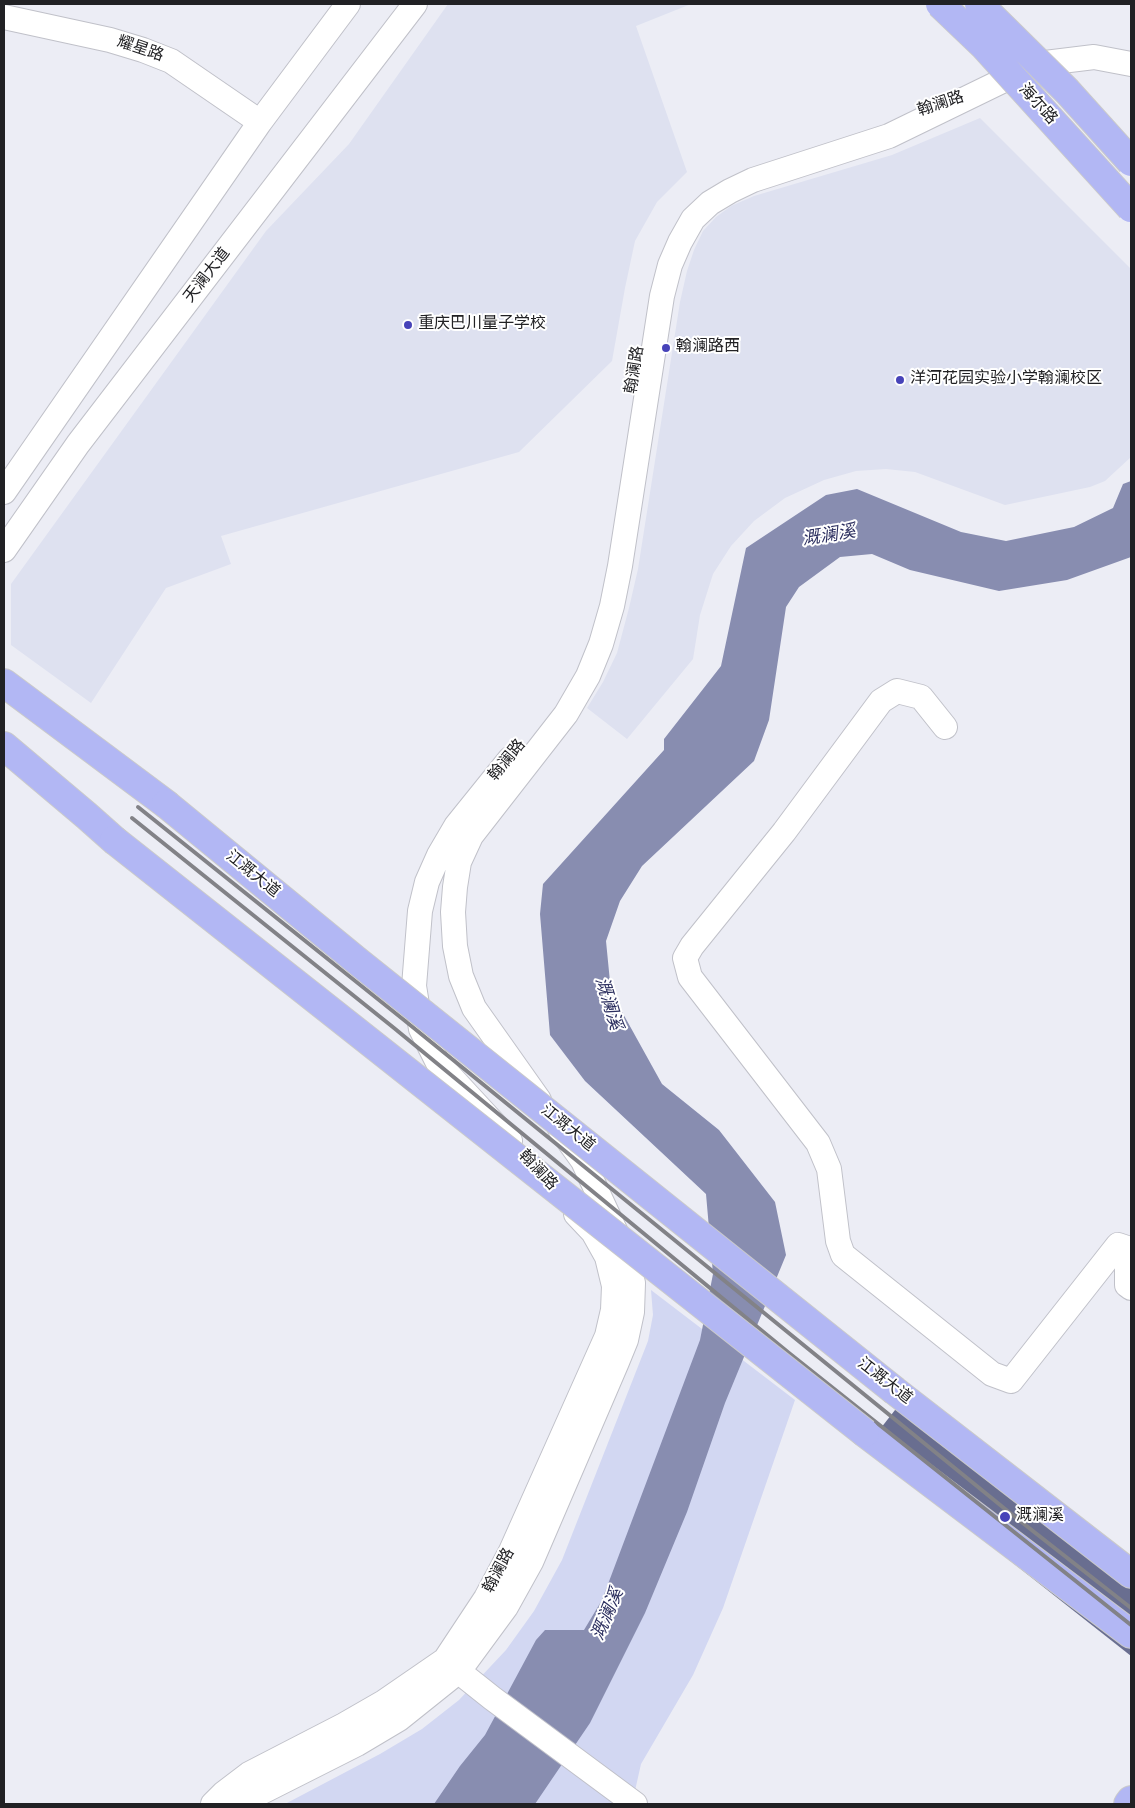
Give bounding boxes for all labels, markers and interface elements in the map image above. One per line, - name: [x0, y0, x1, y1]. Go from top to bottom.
- street label: 耀星路: [114, 33, 166, 67]
- street label: 海尔路: [1014, 81, 1060, 129]
- street label: 翰澜路: [915, 88, 967, 122]
- street label: 天澜大道: [181, 245, 235, 307]
- place label: 重庆巴川量子学校: [418, 315, 546, 335]
- marker: 重庆巴川量子学校: [402, 319, 414, 331]
- place label: 翰澜路西: [676, 338, 740, 358]
- marker: 翰澜路西: [660, 342, 672, 354]
- street label: 翰澜路: [623, 345, 649, 395]
- place label: 洋河花园实验小学翰澜校区: [910, 370, 1102, 390]
- marker: 洋河花园实验小学翰澜校区: [894, 374, 906, 386]
- water label: 溉澜溪: [801, 522, 857, 552]
- street label: 翰澜路: [485, 736, 531, 786]
- street label: 江溉大道: [221, 847, 283, 903]
- water label: 溉澜溪: [589, 975, 625, 1033]
- street label: 江溉大道: [536, 1101, 598, 1157]
- street label: 翰澜路: [514, 1147, 560, 1195]
- street label: 江溉大道: [853, 1355, 915, 1409]
- place label: 溉澜溪: [1016, 1507, 1064, 1527]
- marker: 溉澜溪: [998, 1510, 1012, 1524]
- street label: 翰澜路: [480, 1545, 520, 1597]
- water label: 溉澜溪: [589, 1586, 629, 1644]

